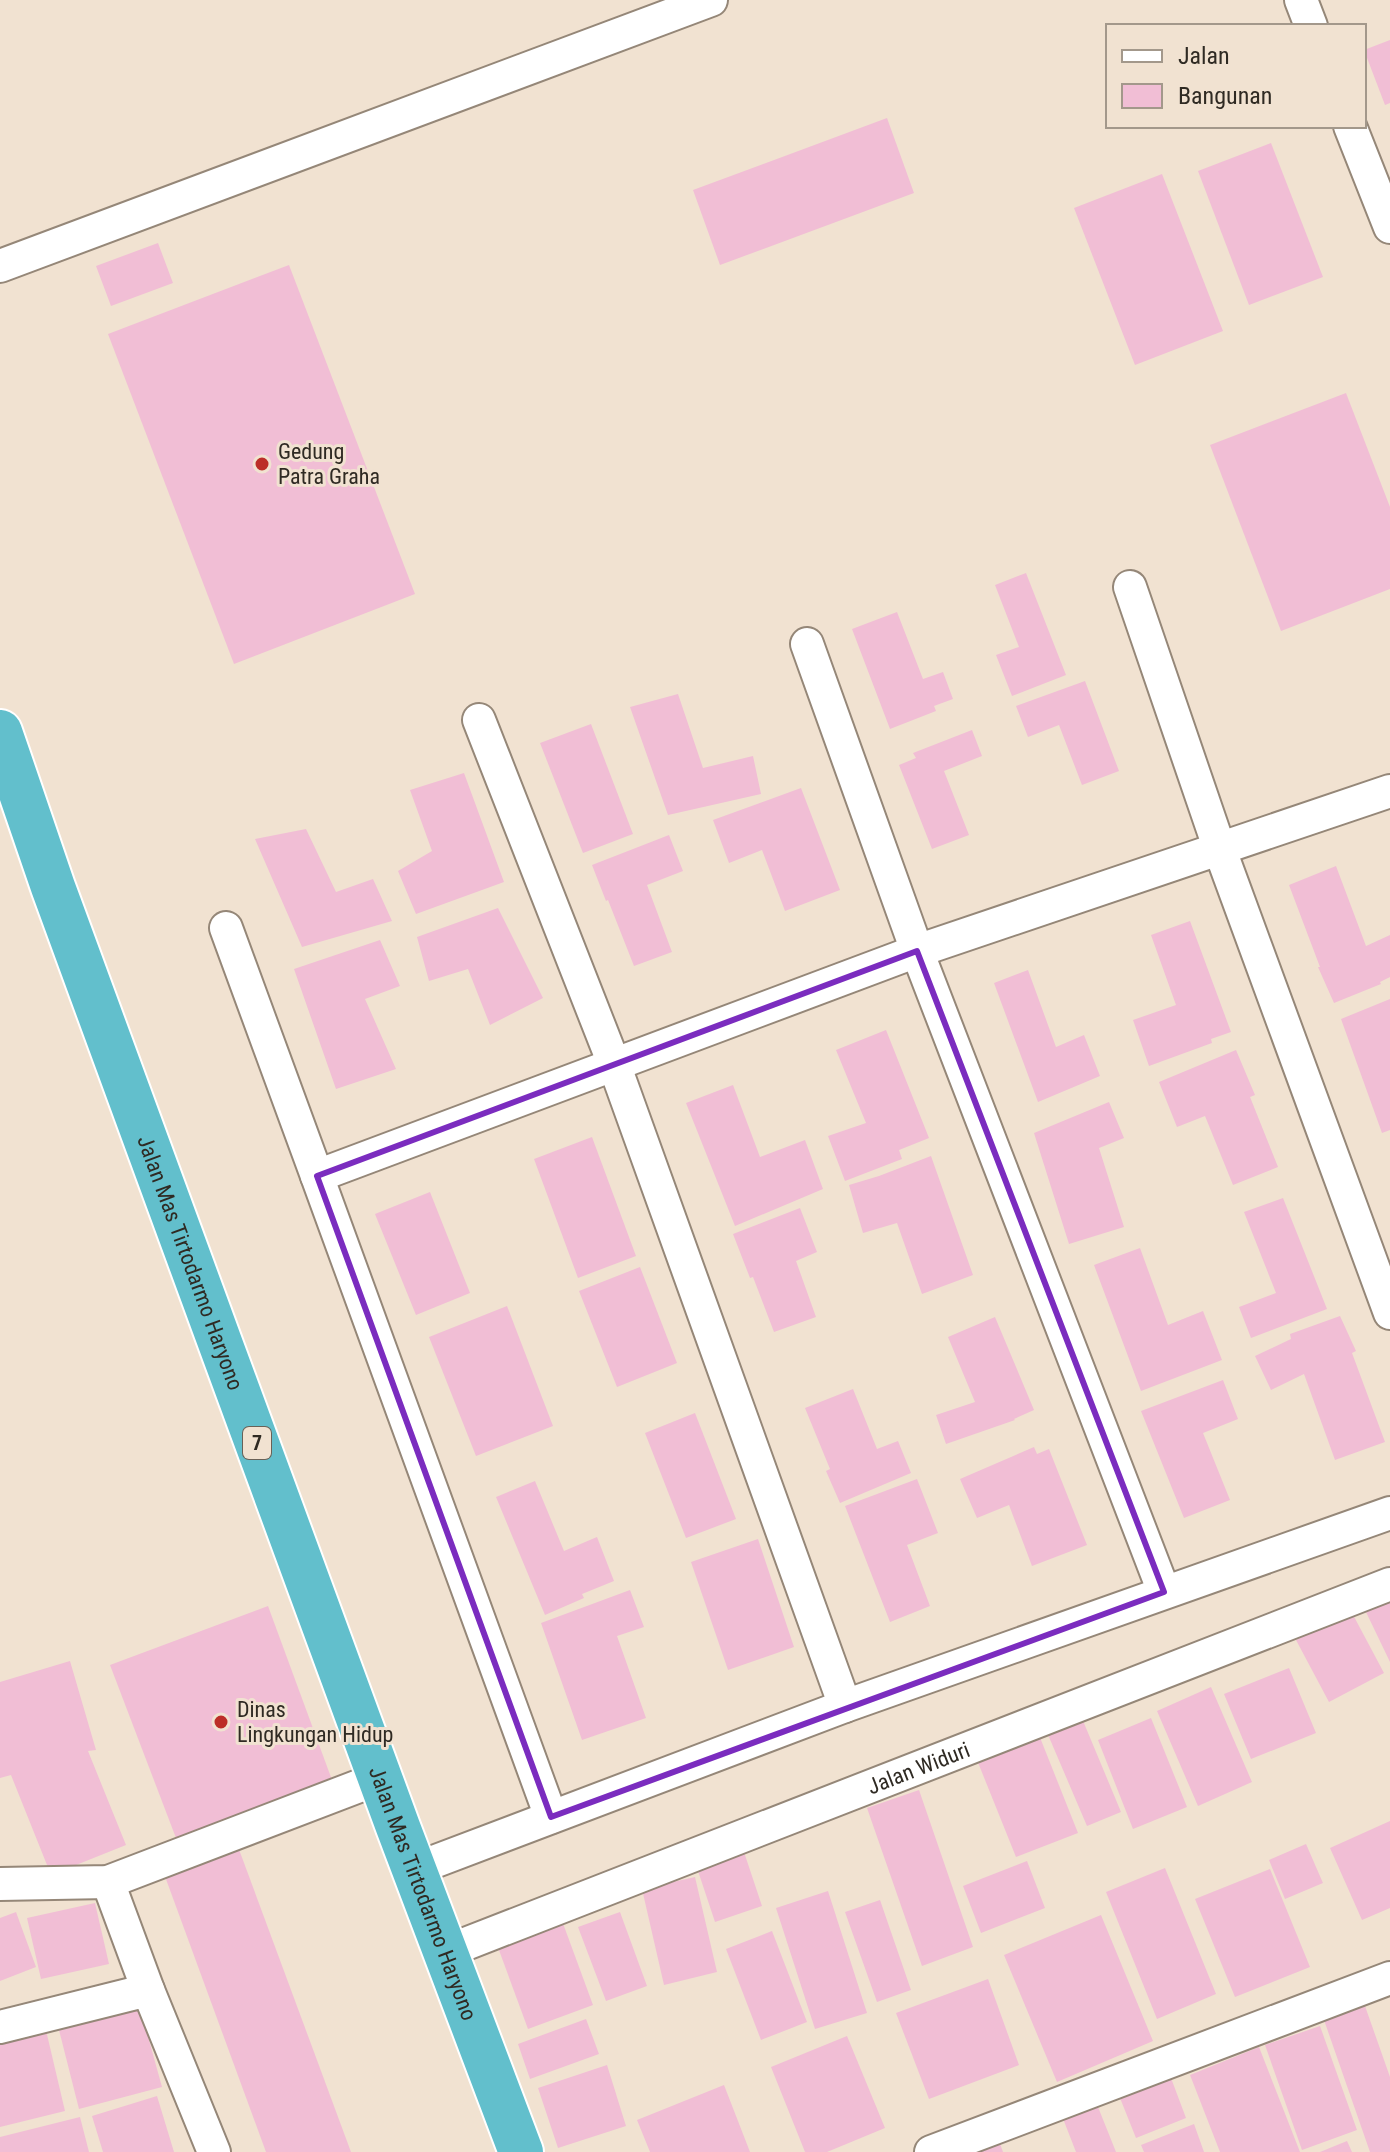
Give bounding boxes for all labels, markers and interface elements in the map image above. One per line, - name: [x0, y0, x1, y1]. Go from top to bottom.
- legend: [1106, 24, 1366, 128]
- text: Jalan: [1178, 42, 1230, 70]
- text: Bangunan: [1178, 82, 1272, 110]
- place label: Gedung Patra Graha: [278, 439, 380, 489]
- marker: Gedung Patra Graha: [253, 455, 271, 473]
- street label: Jalan Mas Tirtodarmo Haryono: [133, 1132, 249, 1393]
- road number: 7: [243, 1427, 271, 1459]
- place label: Dinas Lingkungan Hidup: [237, 1697, 393, 1747]
- marker: Dinas Lingkungan Hidup: [212, 1713, 230, 1731]
- street label: Jalan Widuri: [864, 1736, 973, 1799]
- street label: Jalan Mas Tirtodarmo Haryono: [364, 1763, 482, 2024]

